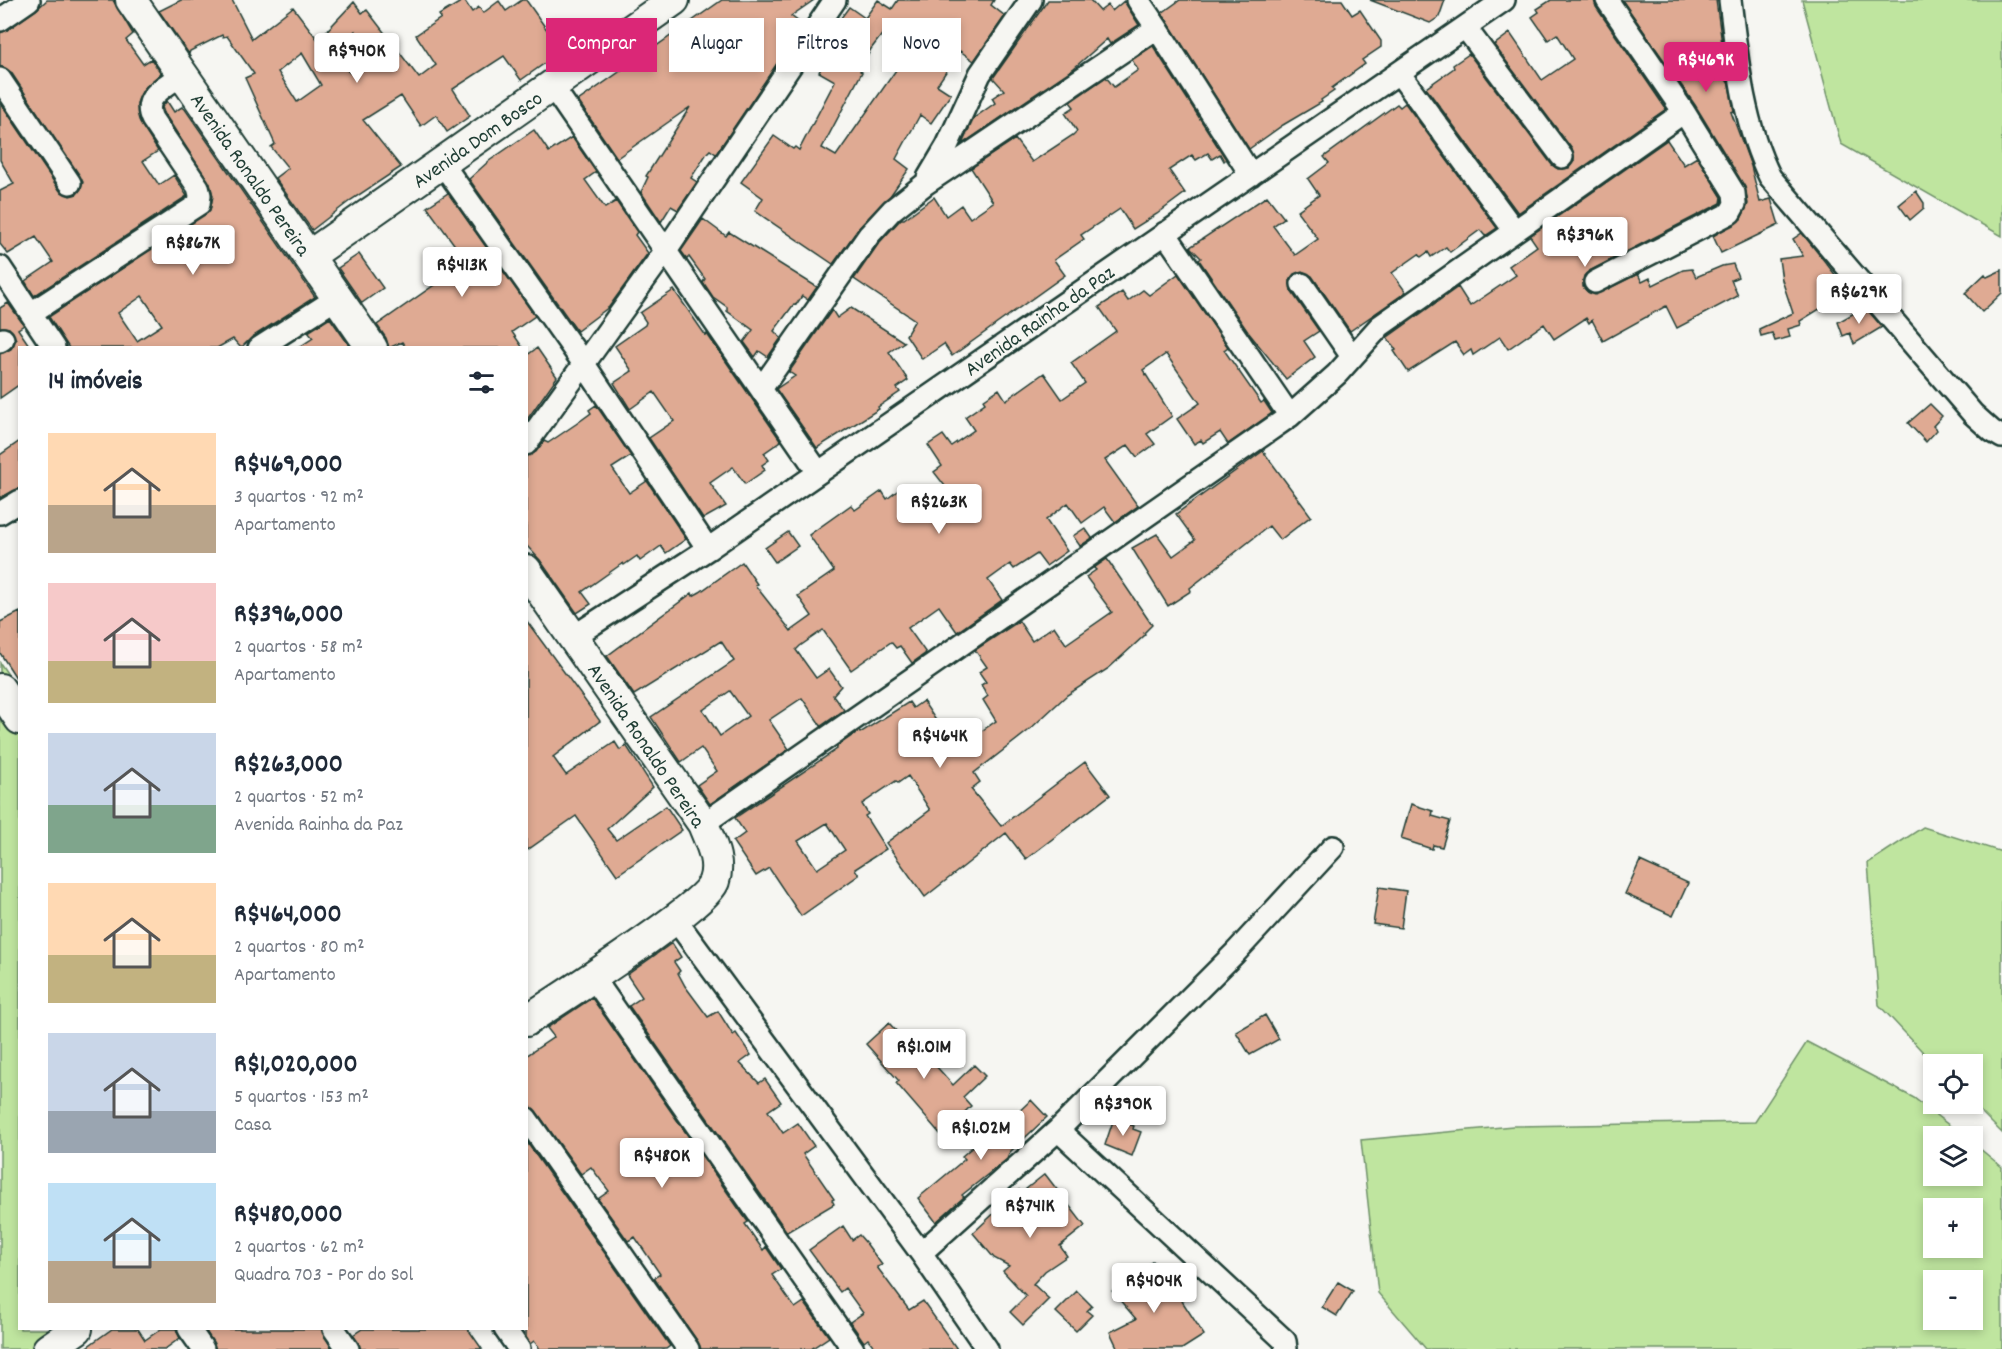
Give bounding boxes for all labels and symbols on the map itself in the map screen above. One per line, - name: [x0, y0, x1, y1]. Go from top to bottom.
- pin: R$940K: [308, 33, 406, 84]
- pin: R$469K: [1657, 42, 1755, 93]
- street label: Avenida Dom Bosco: [408, 85, 550, 198]
- street label: Avenida Ronaldo Pereira: [181, 88, 317, 264]
- pin: R$396K: [1536, 217, 1634, 268]
- pin: R$867K: [144, 225, 242, 276]
- pin: R$413K: [413, 247, 511, 298]
- street label: Avenida Rainha da Paz: [960, 259, 1122, 386]
- pin: R$629K: [1810, 274, 1908, 325]
- pin: R$263K: [890, 484, 988, 535]
- street label: Avenida Ronaldo Pereira: [578, 658, 712, 836]
- pin: R$464K: [891, 718, 989, 769]
- pin: R$1.01M: [869, 1029, 979, 1080]
- pin: R$390K: [1074, 1086, 1172, 1137]
- pin: R$1.02M: [926, 1110, 1036, 1161]
- pin: R$480K: [613, 1138, 711, 1189]
- pin: R$741K: [981, 1188, 1079, 1239]
- pin: R$404K: [1105, 1263, 1203, 1314]

